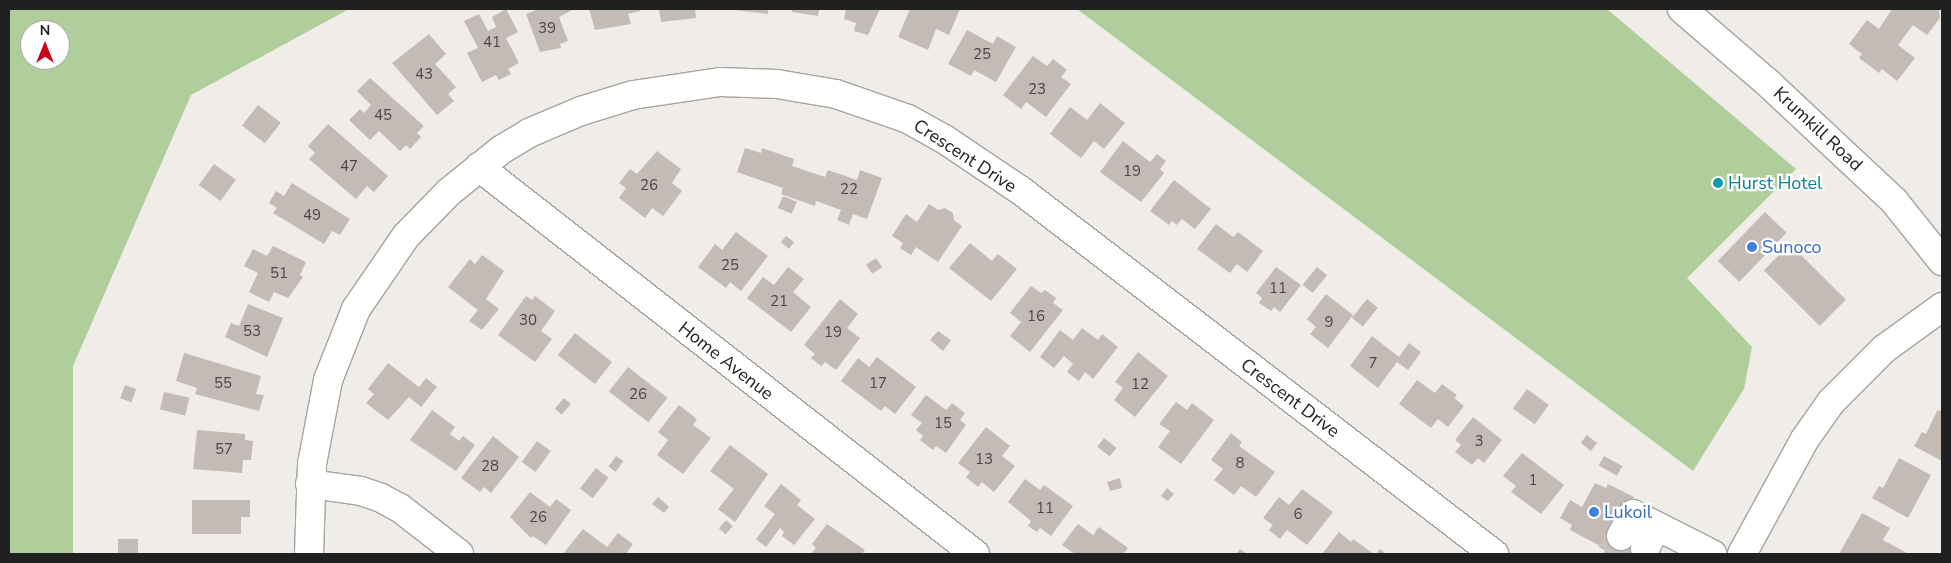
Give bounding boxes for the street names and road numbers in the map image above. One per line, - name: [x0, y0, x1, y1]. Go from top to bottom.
- street label: Krumkill Road: [1769, 82, 1867, 176]
- street label: Crescent Drive: [910, 115, 1020, 197]
- street label: Home Avenue: [674, 317, 778, 405]
- street label: Crescent Drive: [1236, 354, 1344, 442]

